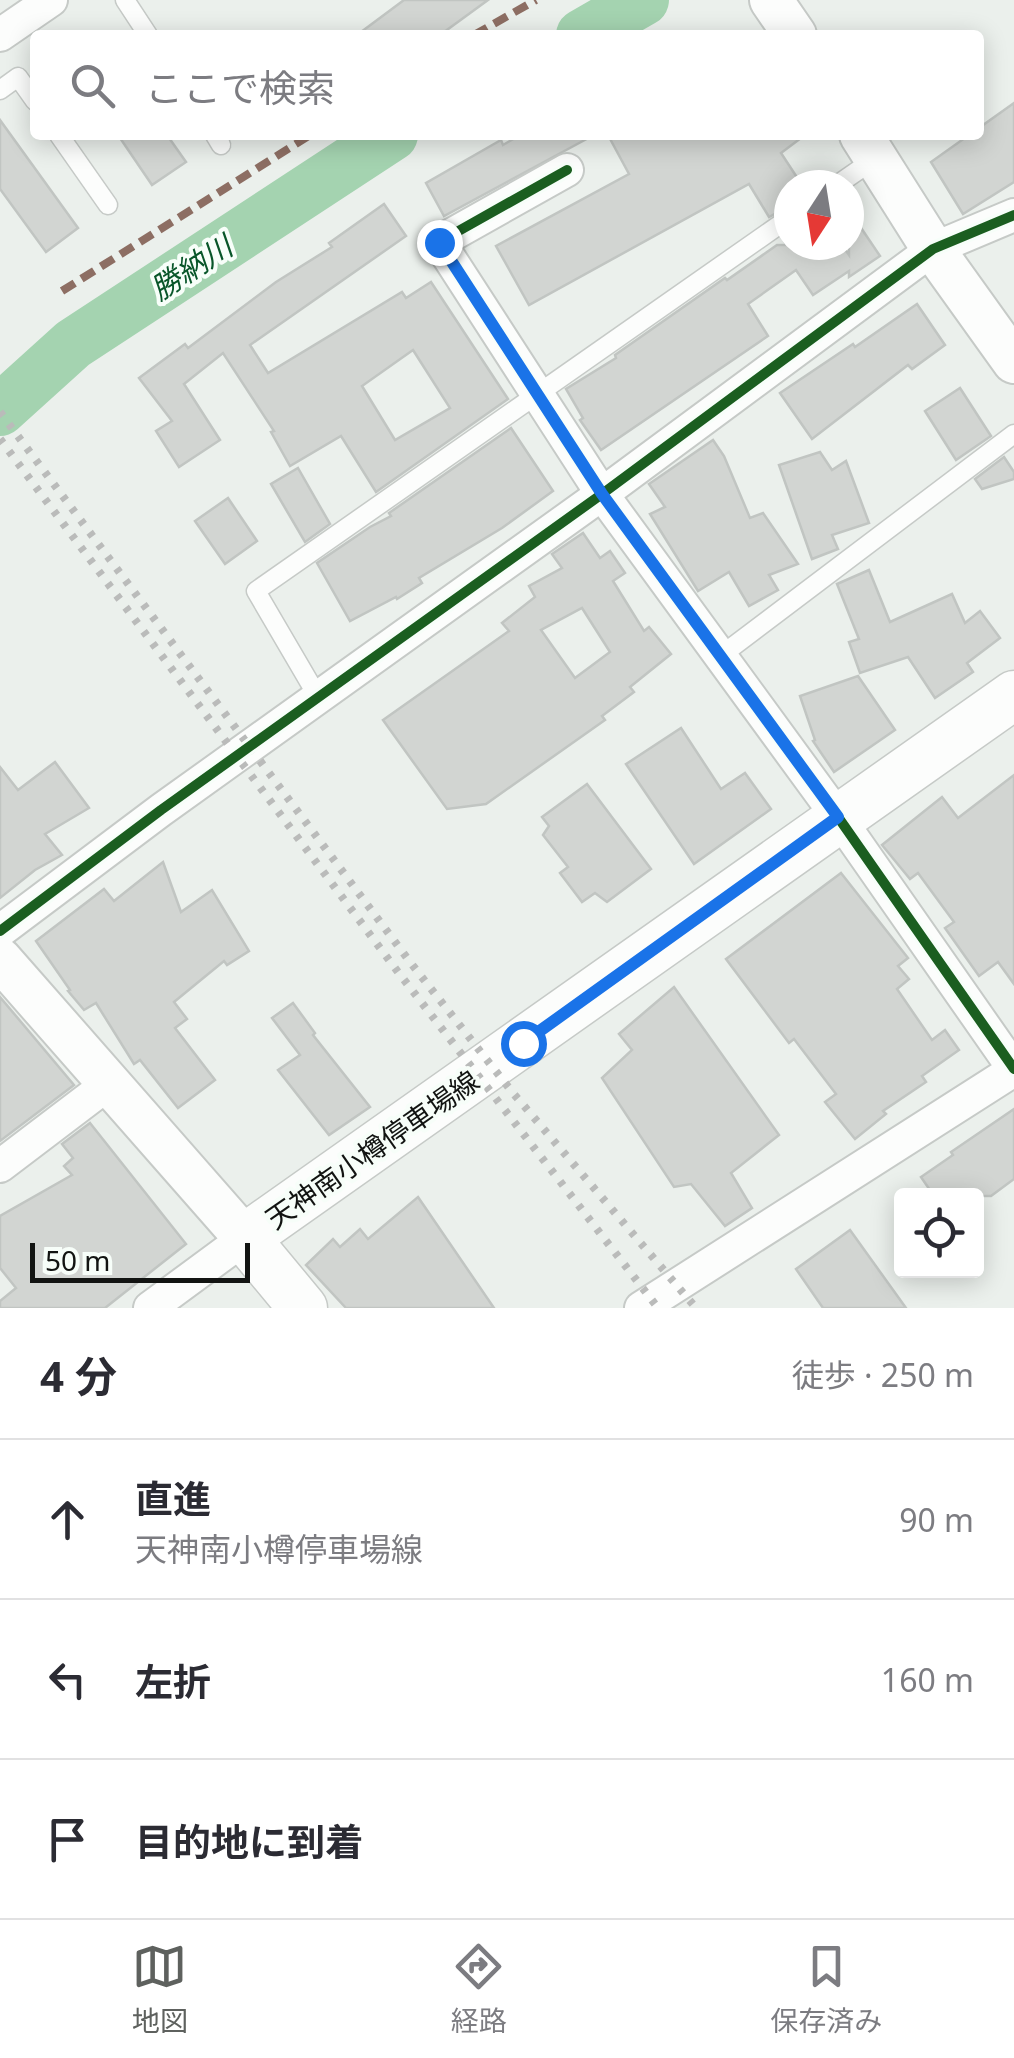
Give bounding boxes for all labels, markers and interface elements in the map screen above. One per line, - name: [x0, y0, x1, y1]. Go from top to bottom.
- search box: [30, 30, 984, 140]
- icon: search: [65, 58, 120, 113]
- text: ここで検索: [145, 61, 335, 113]
- north arrow: [774, 170, 864, 260]
- route end: [417, 220, 463, 266]
- water label: 勝納川: [142, 224, 242, 309]
- route start: [501, 1021, 547, 1067]
- street label: 天神南小樽停車場線: [258, 1061, 486, 1237]
- map controls: [894, 1188, 984, 1278]
- button: locate: [894, 1188, 984, 1278]
- scale bar: [30, 1238, 250, 1282]
- text: 50 m: [45, 1241, 111, 1279]
- text: 4 分: [40, 1347, 117, 1404]
- text: 徒歩 · 250 m: [792, 1353, 974, 1396]
- text: 直進: [135, 1472, 211, 1524]
- icon: ahead: [40, 1492, 95, 1547]
- text: 90 m: [899, 1498, 974, 1541]
- text: 天神南小樽停車場線: [135, 1527, 423, 1570]
- icon: left: [40, 1652, 95, 1707]
- text: 左折: [135, 1655, 211, 1707]
- text: 160 m: [881, 1658, 974, 1701]
- icon: arrive: [40, 1812, 95, 1867]
- text: 目的地に到着: [135, 1815, 363, 1867]
- tab: 地図: [132, 1939, 188, 2039]
- tab: 経路: [451, 1939, 507, 2039]
- tab: 保存済み: [770, 1939, 882, 2039]

